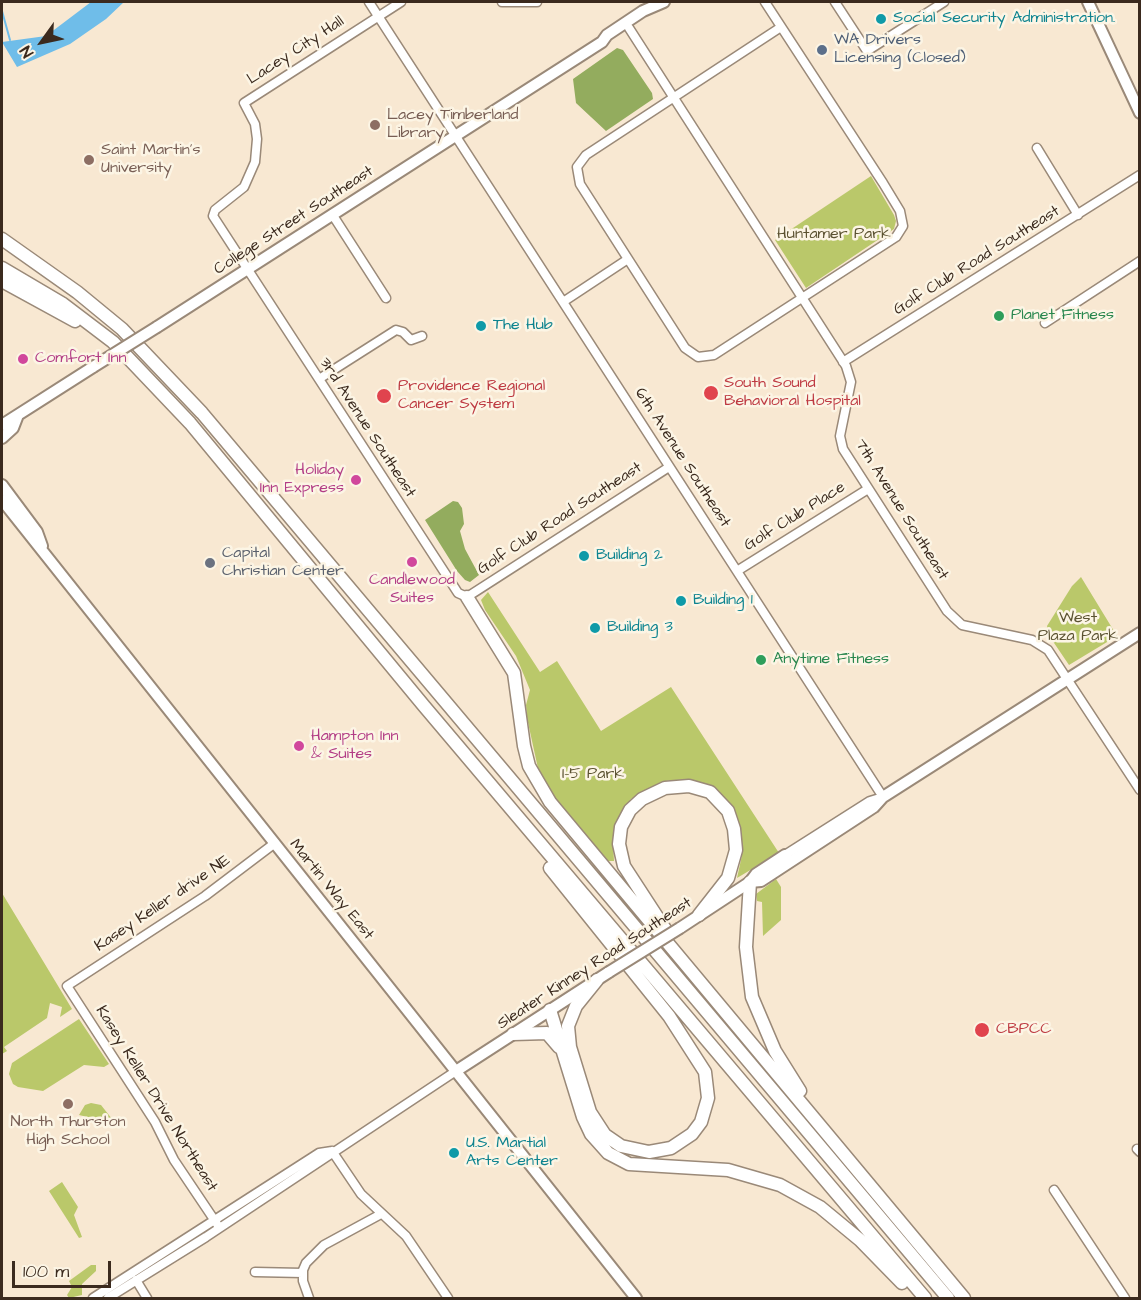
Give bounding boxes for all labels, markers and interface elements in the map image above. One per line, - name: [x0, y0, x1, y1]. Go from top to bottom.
- place label: Social Security Administration.: [893, 9, 1115, 29]
- north arrow: [12, 12, 72, 72]
- marker: Social Security Administration.: [874, 12, 888, 26]
- street label: Lacey City Hall: [244, 13, 348, 89]
- place label: WA Drivers Licensing (Closed): [834, 31, 966, 69]
- text: N: [15, 42, 39, 62]
- marker: WA Drivers Licensing (Closed): [815, 43, 829, 57]
- place label: Lacey Timberland Library: [387, 106, 518, 144]
- marker: Lacey Timberland Library: [368, 118, 382, 132]
- place label: Saint Martin's University: [101, 141, 200, 179]
- marker: Saint Martin's University: [82, 153, 96, 167]
- street label: College Street Southeast: [211, 162, 377, 280]
- street label: Golf Club Road Southeast: [890, 202, 1064, 320]
- park label: Huntamer Park: [777, 225, 891, 245]
- place label: Planet Fitness: [1011, 306, 1114, 326]
- marker: Planet Fitness: [992, 309, 1006, 323]
- place label: The Hub: [493, 316, 553, 336]
- marker: The Hub: [474, 319, 488, 333]
- place label: Comfort Inn: [35, 349, 126, 369]
- marker: Comfort Inn: [16, 352, 30, 366]
- street label: 3rd Avenue Southeast: [315, 354, 419, 502]
- place label: South Sound Behavioral Hospital: [724, 374, 861, 412]
- place label: Providence Regional Cancer System: [398, 377, 545, 415]
- marker: South Sound Behavioral Hospital: [702, 384, 720, 402]
- street label: 6th Avenue Southeast: [630, 385, 734, 531]
- marker: Providence Regional Cancer System: [375, 387, 393, 405]
- street label: 7th Avenue Southeast: [850, 436, 952, 584]
- street label: Golf Club Road Southeast: [474, 459, 646, 579]
- place label: Holiday Inn Express: [260, 461, 344, 499]
- marker: Holiday Inn Express: [349, 473, 363, 487]
- street label: Golf Club Place: [741, 478, 849, 556]
- place label: Capital Christian Center: [222, 544, 344, 582]
- place label: Building 2: [596, 546, 663, 566]
- marker: Building 2: [577, 549, 591, 563]
- marker: Candlewood Suites: [405, 555, 419, 569]
- marker: Capital Christian Center: [203, 556, 217, 570]
- place label: Candlewood Suites: [369, 571, 455, 609]
- place label: Building 1: [693, 591, 753, 611]
- marker: Building 1: [674, 594, 688, 608]
- park label: West Plaza Park: [1038, 609, 1118, 647]
- place label: Building 3: [607, 618, 673, 638]
- marker: Building 3: [588, 621, 602, 635]
- place label: Anytime Fitness: [773, 650, 889, 670]
- marker: Anytime Fitness: [754, 653, 768, 667]
- place label: Hampton Inn & Suites: [311, 727, 398, 765]
- marker: Hampton Inn & Suites: [292, 739, 306, 753]
- park label: I-5 Park: [562, 765, 624, 785]
- street label: Martin Way East: [285, 836, 377, 944]
- street label: Kasey Keller drive NE: [92, 852, 234, 956]
- street label: Sleater Kinney Road Southeast: [494, 894, 696, 1034]
- street label: Kasey Keller Drive Northeast: [91, 1003, 221, 1195]
- place label: CBPCC: [996, 1020, 1052, 1040]
- marker: CBPCC: [973, 1021, 991, 1039]
- marker: North Thurston High School: [61, 1097, 75, 1111]
- place label: North Thurston High School: [11, 1113, 125, 1151]
- place label: U.S. Martial Arts Center: [466, 1134, 558, 1172]
- marker: U.S. Martial Arts Center: [447, 1146, 461, 1160]
- scale bar: [15, 1249, 114, 1287]
- text: 100 m: [23, 1259, 69, 1284]

